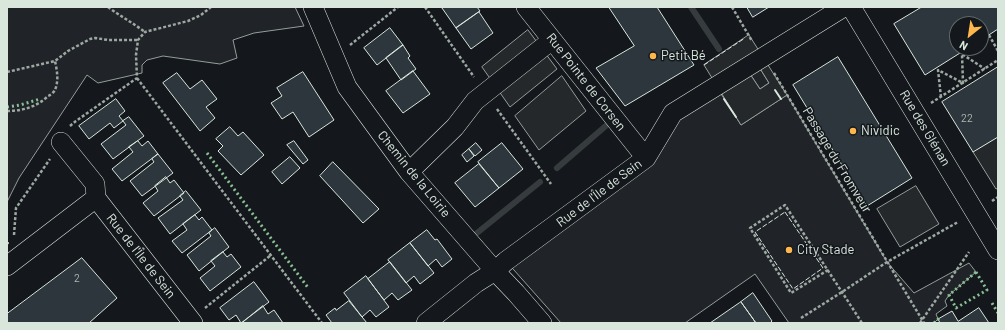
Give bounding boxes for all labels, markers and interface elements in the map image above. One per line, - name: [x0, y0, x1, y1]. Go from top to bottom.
- north arrow: [949, 16, 989, 56]
- street label: Rue Pointe de Corsen: [543, 30, 629, 134]
- text: N: [957, 39, 970, 53]
- place label: Petit Bé: [661, 48, 706, 64]
- marker: Petit Bé: [648, 51, 658, 61]
- street label: Rue des Glénan: [896, 87, 954, 169]
- street label: Passage du Fromveur: [799, 104, 875, 216]
- house number: 22: [961, 111, 973, 125]
- place label: Nividic: [861, 123, 900, 139]
- marker: Nividic: [848, 126, 858, 136]
- street label: Chemin de la Loirie: [374, 128, 454, 220]
- street label: Rue de l'Île de Sein: [553, 156, 645, 230]
- street label: Rue de l'Île de Sein: [103, 211, 179, 301]
- place label: City Stade: [797, 242, 855, 258]
- marker: City Stade: [784, 245, 794, 255]
- house number: 2: [74, 271, 80, 285]

